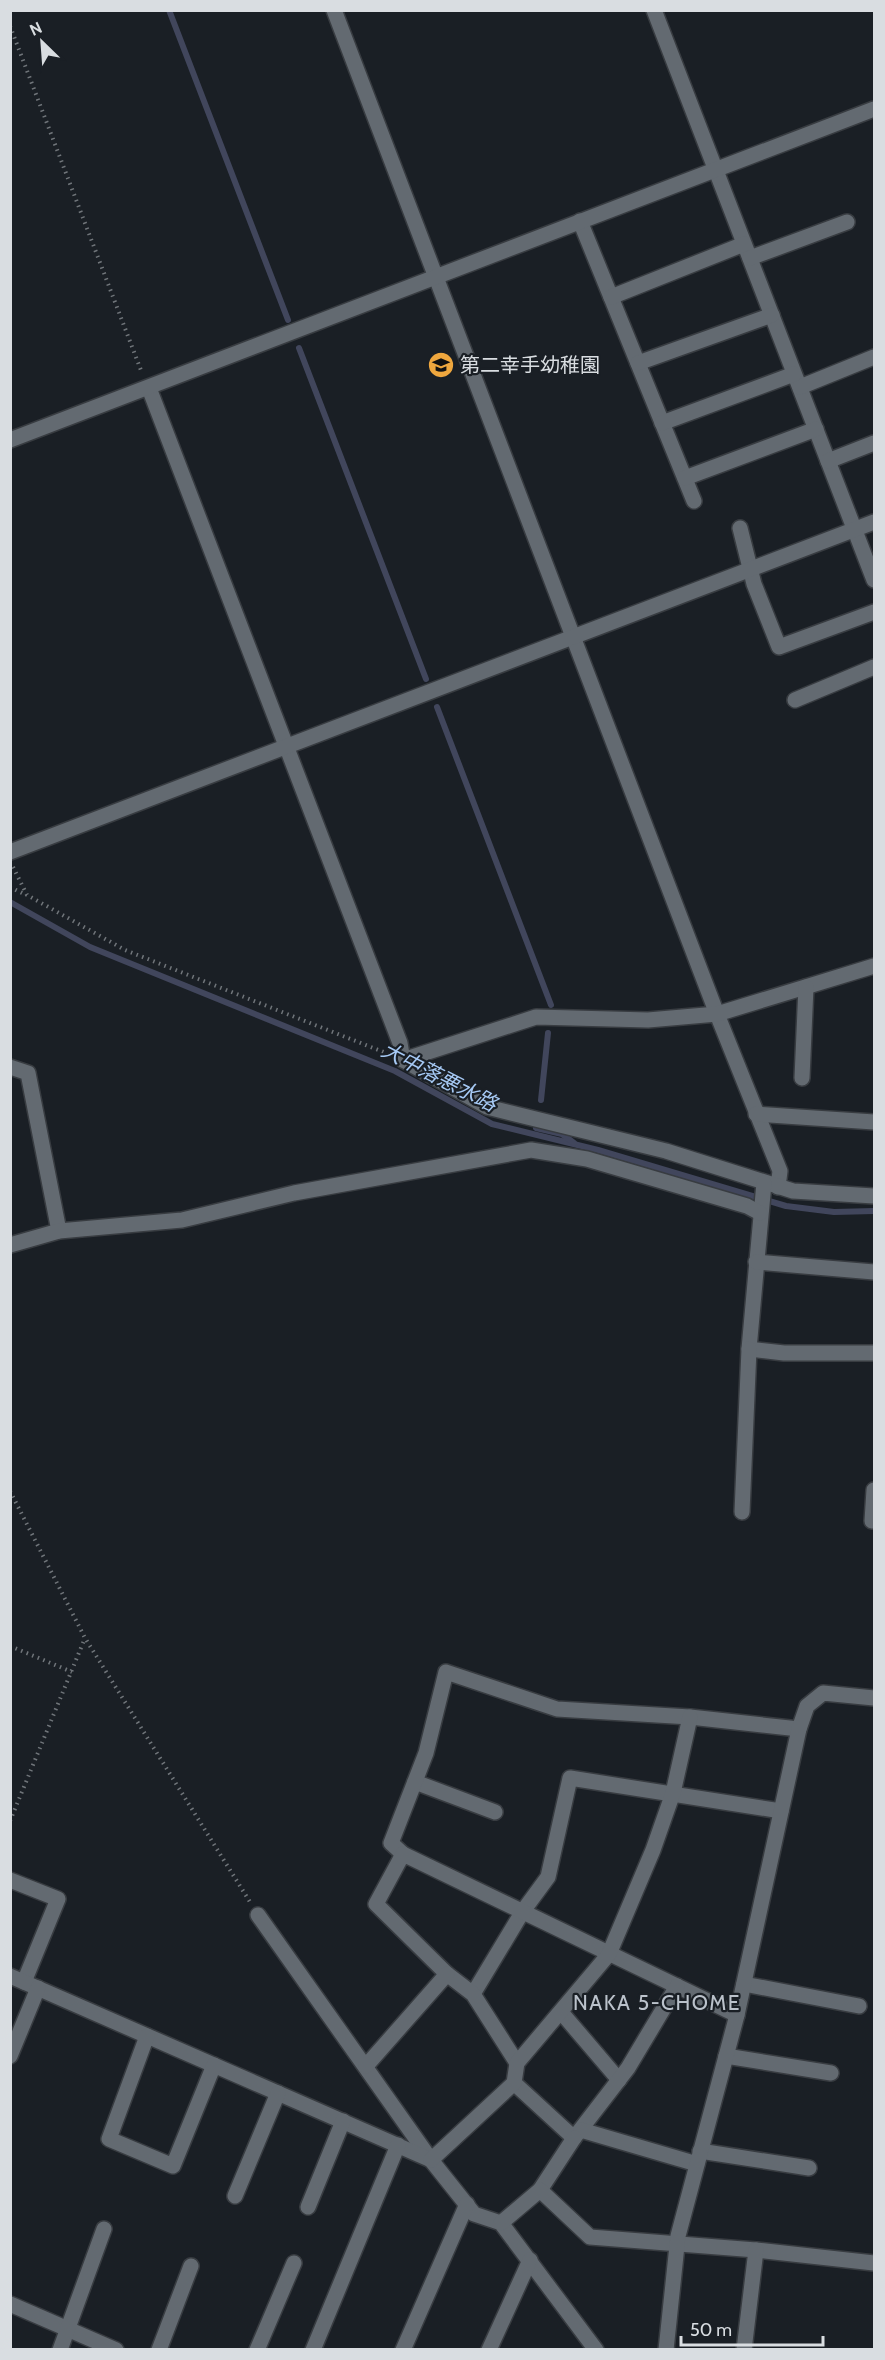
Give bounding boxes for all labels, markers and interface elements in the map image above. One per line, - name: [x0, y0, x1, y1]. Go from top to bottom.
- north arrow: [12, 12, 72, 72]
- text: N: [27, 18, 45, 40]
- school or university icon: 第二幸手幼稚園: [426, 350, 456, 380]
- place label: 第二幸手幼稚園: [460, 353, 600, 377]
- water label: 大中落悪水路: [377, 1037, 503, 1117]
- district label: NAKA 5-CHOME: [573, 1990, 741, 2015]
- scale bar: [681, 2309, 824, 2347]
- text: 50 m: [690, 2319, 732, 2341]

